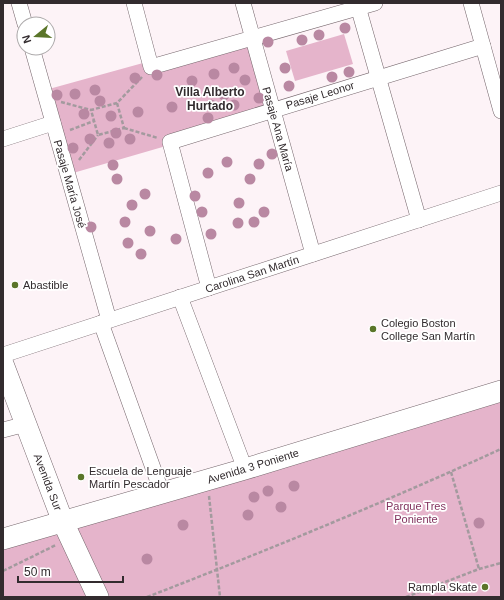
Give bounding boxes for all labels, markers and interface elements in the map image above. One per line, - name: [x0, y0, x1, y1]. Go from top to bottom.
- north arrow: [16, 16, 56, 56]
- text: N: [20, 33, 33, 45]
- street label: Pasaje Leonor: [284, 79, 356, 111]
- district label: Villa Alberto Hurtado: [175, 85, 245, 113]
- street label: Pasaje Ana María: [260, 86, 296, 173]
- street label: Pasaje María José: [52, 139, 88, 229]
- street label: Carolina San Martín: [204, 253, 300, 295]
- place label: Abastible: [23, 279, 68, 291]
- marker: Abastible: [10, 280, 20, 290]
- place label: Colegio Boston College San Martín: [381, 317, 475, 342]
- marker: Colegio Boston College San Martín: [368, 324, 378, 334]
- street label: Avenida 3 Poniente: [206, 446, 300, 486]
- street label: Avenida Sur: [32, 452, 64, 512]
- place label: Escuela de Lenguaje Martín Pescador: [89, 465, 192, 490]
- marker: Escuela de Lenguaje Martín Pescador: [76, 472, 86, 482]
- park label: Parque Tres Poniente: [386, 500, 446, 525]
- scale bar: [18, 558, 123, 584]
- text: 50 m: [24, 565, 51, 579]
- place label: Rampla Skate: [408, 581, 477, 593]
- marker: Rampla Skate: [480, 582, 490, 592]

